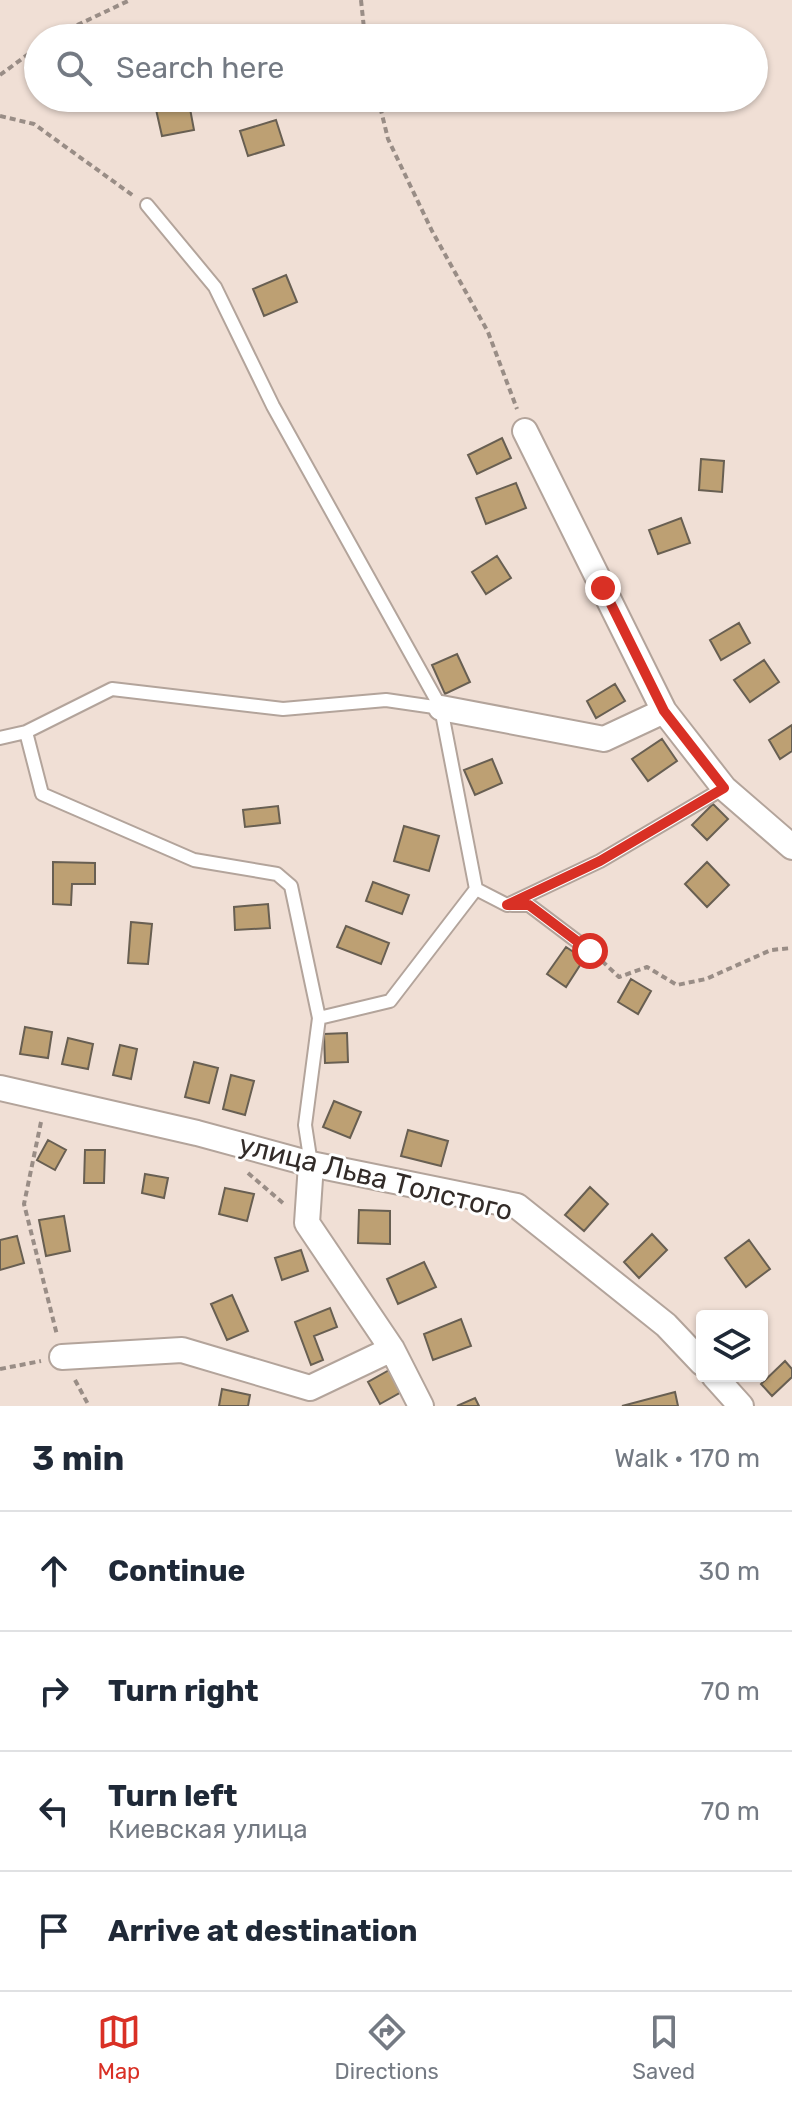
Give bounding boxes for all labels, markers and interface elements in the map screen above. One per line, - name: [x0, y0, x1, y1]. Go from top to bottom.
- search box: [24, 24, 768, 112]
- icon: search: [52, 46, 96, 90]
- text: Search here: [116, 50, 284, 86]
- route end: [585, 570, 621, 606]
- route start: [572, 933, 608, 969]
- street label: улица Льва Толстого: [236, 1127, 516, 1228]
- map controls: [696, 1310, 768, 1382]
- button: layers: [696, 1310, 768, 1382]
- text: 3 min: [32, 1438, 124, 1479]
- text: Walk · 170 m: [614, 1443, 760, 1474]
- icon: ahead: [32, 1549, 76, 1593]
- text: Continue: [108, 1553, 245, 1589]
- text: 30 m: [698, 1556, 760, 1587]
- icon: right: [32, 1669, 76, 1713]
- text: Turn right: [108, 1673, 259, 1709]
- text: 70 m: [701, 1676, 760, 1707]
- text: Turn left: [108, 1778, 238, 1814]
- icon: left: [32, 1789, 76, 1833]
- text: 70 m: [701, 1796, 760, 1827]
- text: Киевская улица: [108, 1814, 308, 1845]
- icon: arrive: [32, 1909, 76, 1953]
- text: Arrive at destination: [108, 1913, 418, 1949]
- tab: Map: [97, 2010, 141, 2085]
- tab: Directions: [334, 2010, 439, 2085]
- tab: Saved: [632, 2010, 695, 2085]

